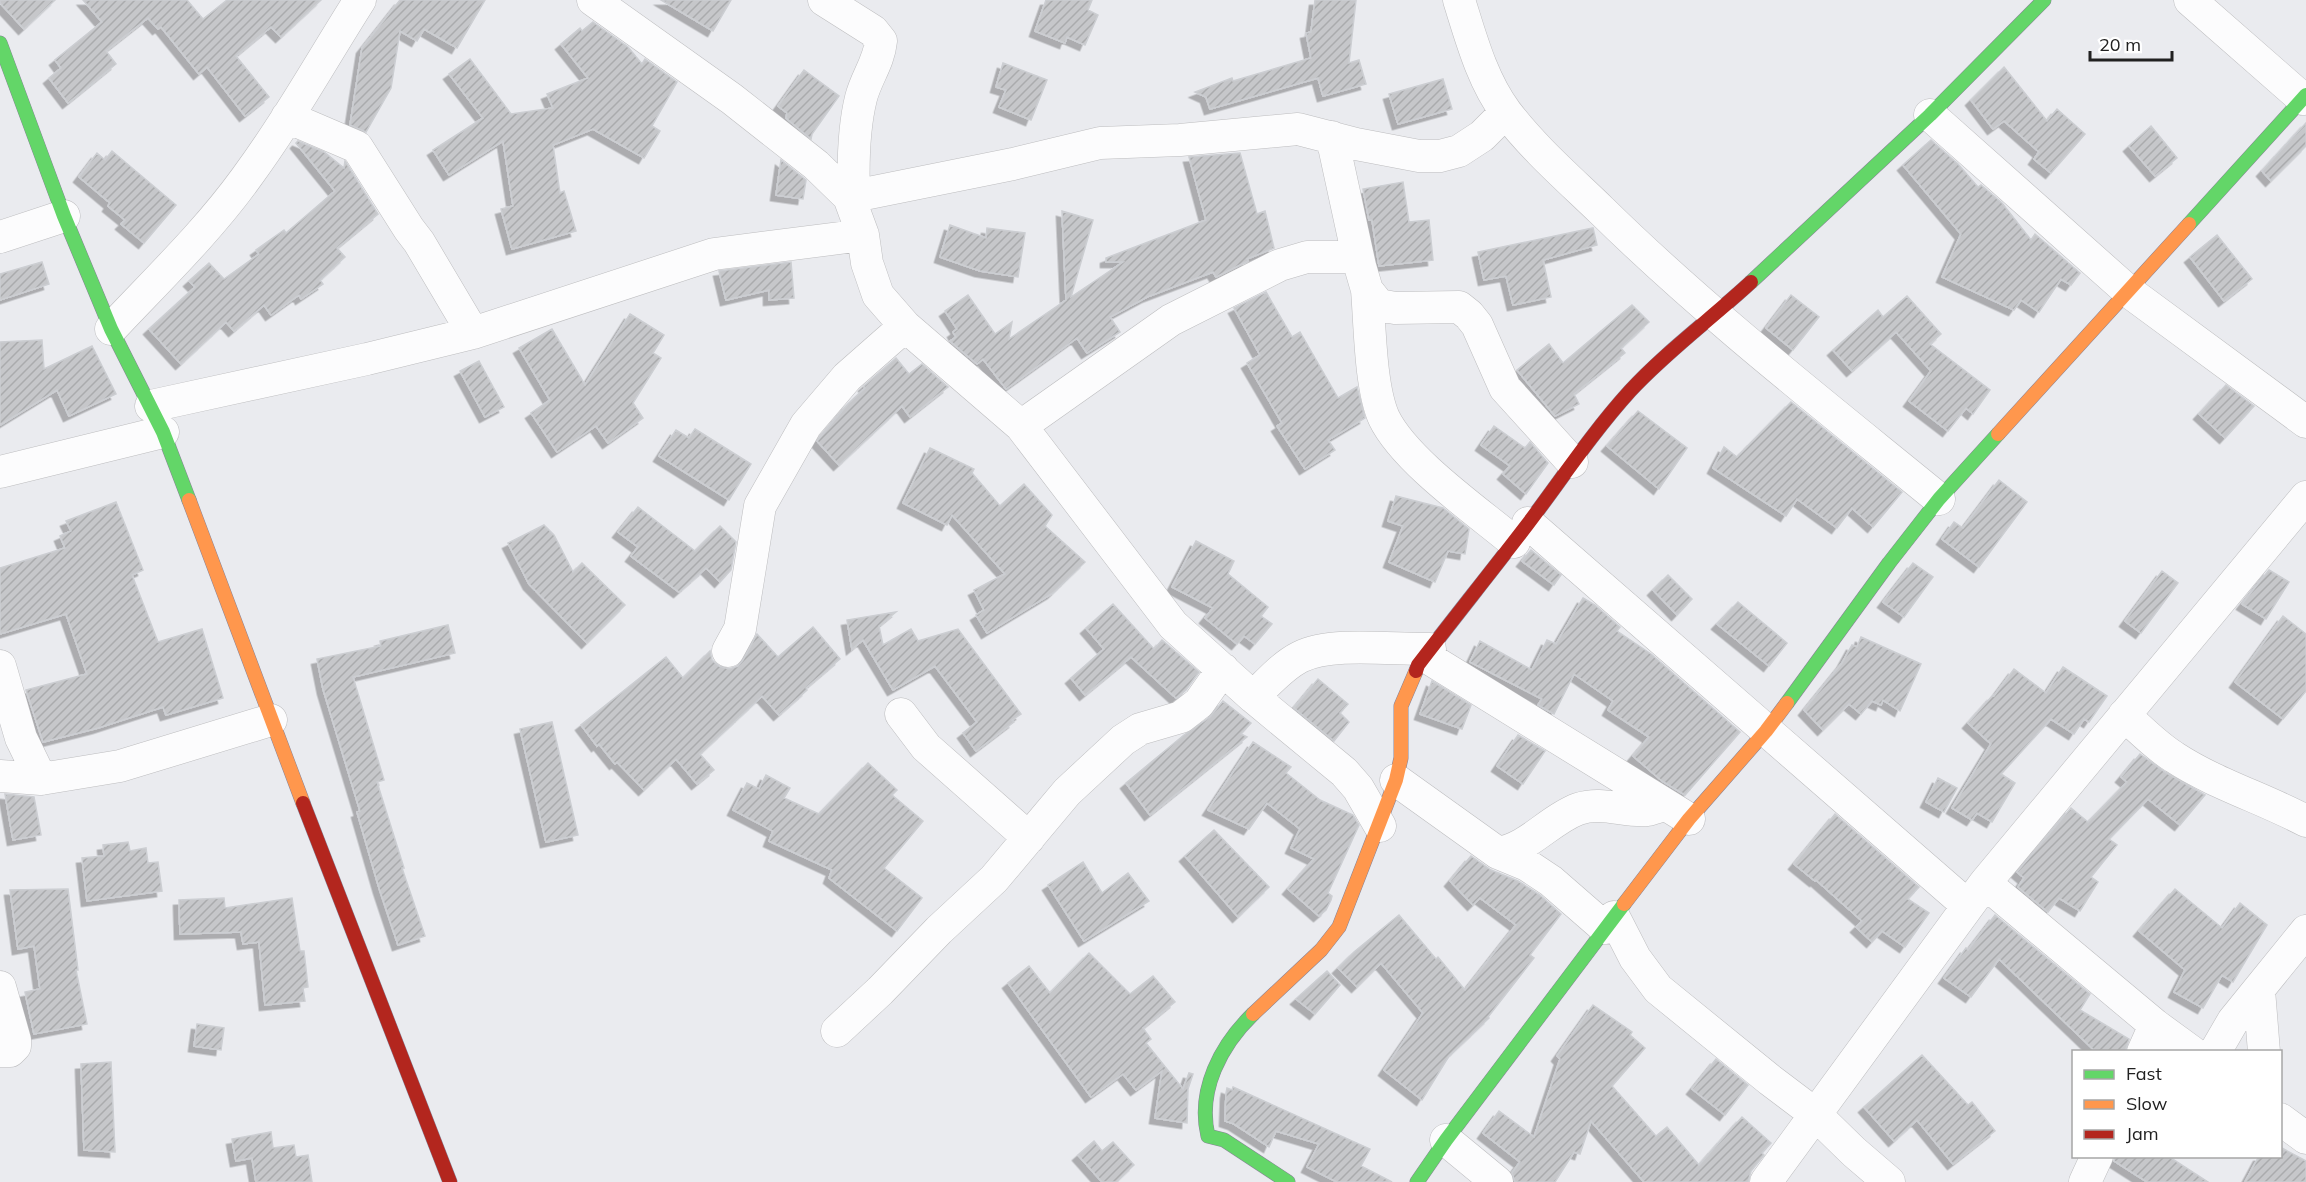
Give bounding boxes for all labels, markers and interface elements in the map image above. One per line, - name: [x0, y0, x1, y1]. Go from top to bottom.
- scale bar: [2090, 24, 2172, 62]
- text: 20 m: [2099, 33, 2141, 56]
- legend: [2072, 1050, 2282, 1158]
- text: Fast: [2126, 1062, 2162, 1085]
- text: Slow: [2126, 1092, 2168, 1115]
- text: Jam: [2126, 1122, 2159, 1145]

